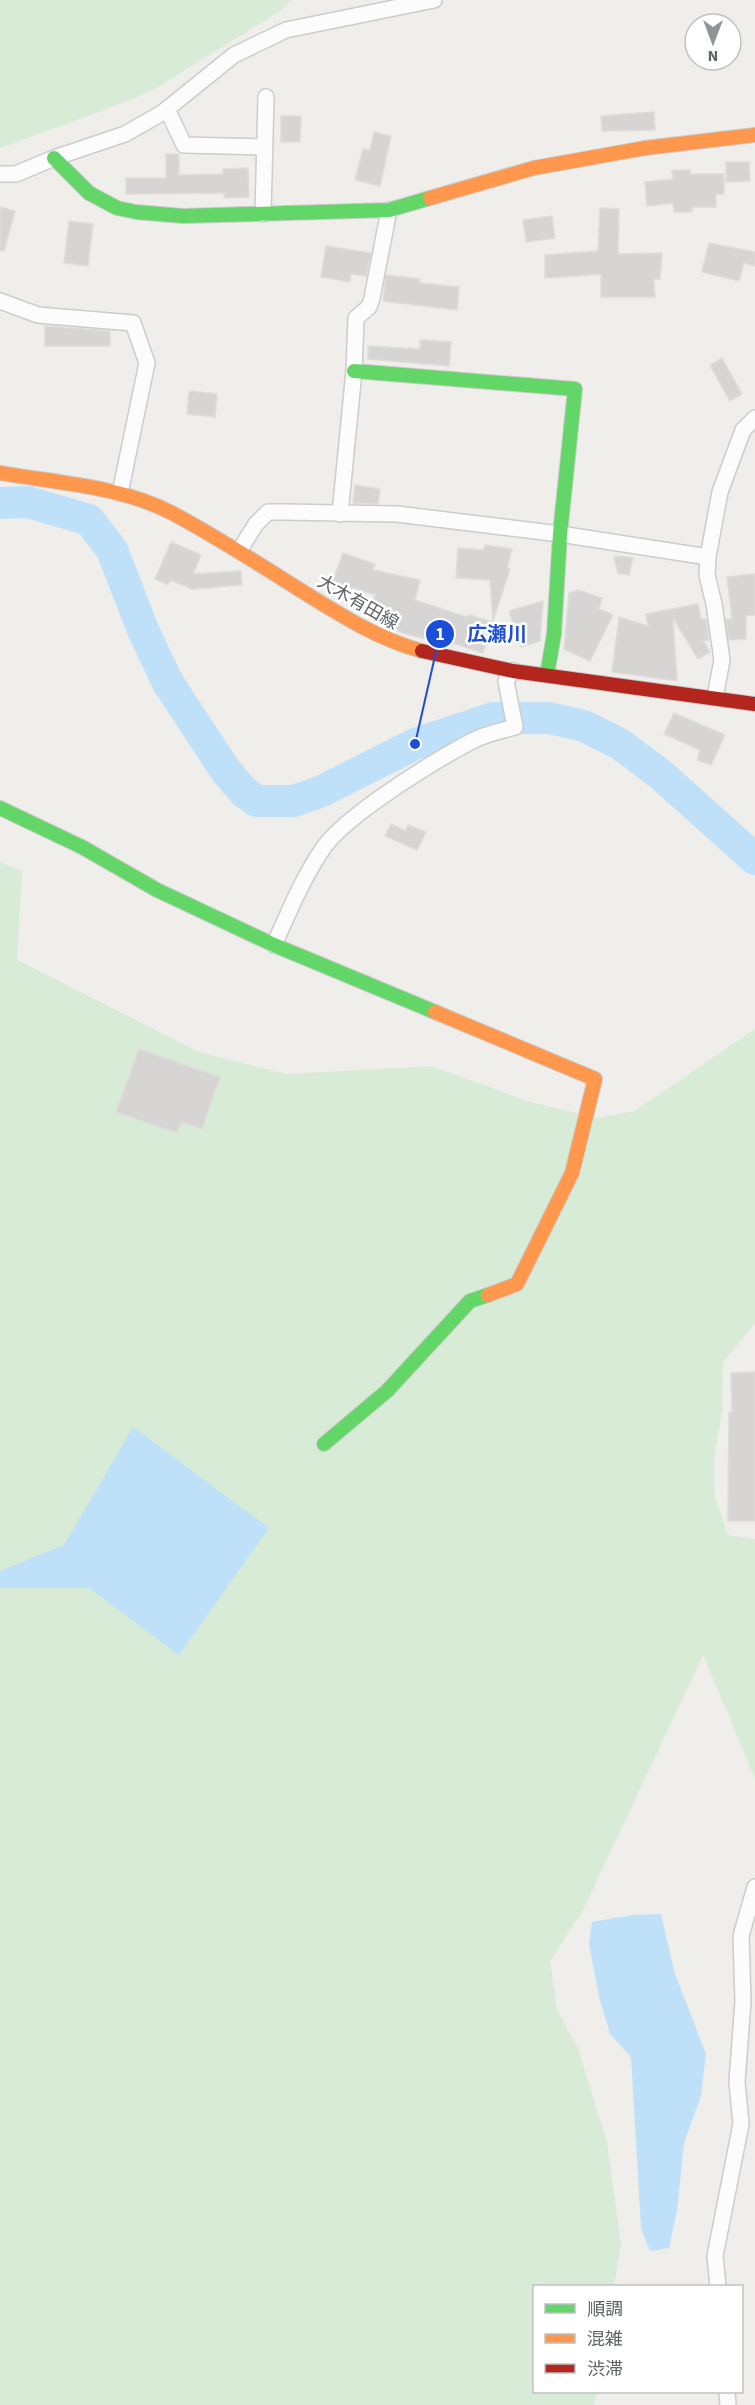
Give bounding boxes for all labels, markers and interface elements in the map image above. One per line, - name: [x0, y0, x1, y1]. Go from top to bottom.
- north arrow: [683, 12, 743, 72]
- text: N: [708, 45, 718, 67]
- street label: 大木有田線: [313, 569, 403, 636]
- callout: 広瀬川: [425, 615, 539, 653]
- text: 広瀬川: [467, 621, 527, 649]
- text: 1: [435, 622, 445, 647]
- legend: [533, 2285, 743, 2393]
- text: 順調: [587, 2297, 623, 2322]
- text: 混雑: [587, 2327, 623, 2352]
- text: 渋滞: [587, 2357, 623, 2382]

